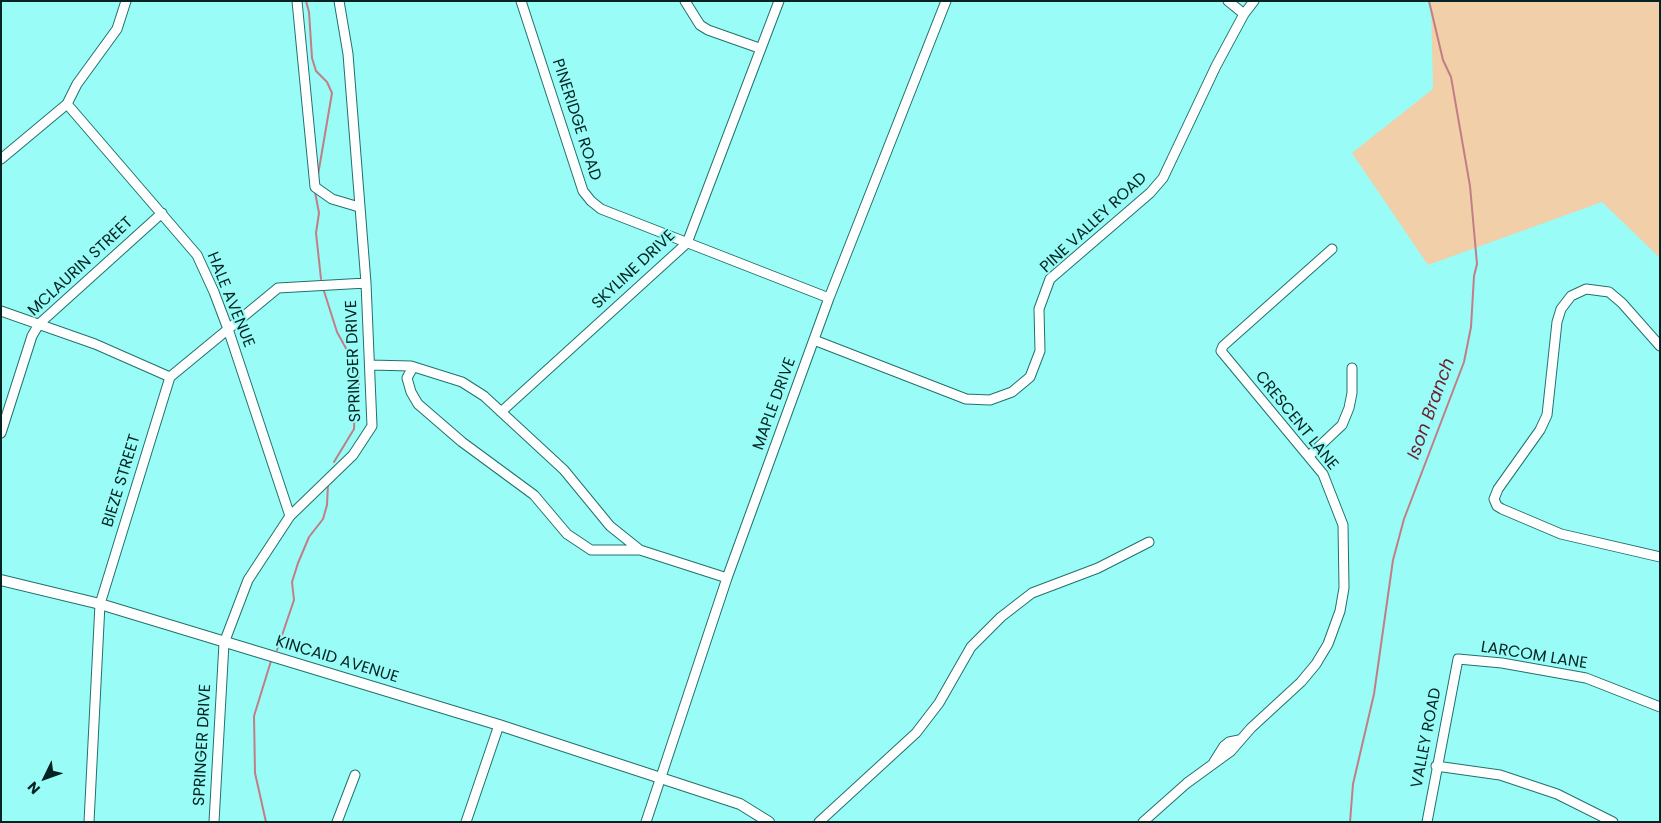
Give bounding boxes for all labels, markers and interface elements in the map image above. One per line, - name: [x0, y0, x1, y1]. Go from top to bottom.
- street label: PINERIDGE ROAD: [547, 57, 605, 183]
- street label: PINE VALLEY ROAD: [1037, 169, 1151, 277]
- street label: MCLAURIN STREET: [24, 213, 138, 321]
- street label: SKYLINE DRIVE: [588, 227, 680, 313]
- street label: HALE AVENUE: [202, 249, 258, 351]
- street label: SPRINGER DRIVE: [342, 300, 366, 422]
- street label: MAPLE DRIVE: [749, 355, 801, 453]
- water label: Ison Branch: [1404, 355, 1460, 463]
- street label: CRESCENT LANE: [1250, 368, 1342, 474]
- street label: BIEZE STREET: [99, 432, 145, 530]
- street label: KINCAID AVENUE: [273, 632, 401, 688]
- street label: LARCOM LANE: [1479, 638, 1589, 674]
- street label: SPRINGER DRIVE: [190, 683, 216, 807]
- street label: VALLEY ROAD: [1408, 686, 1446, 790]
- north arrow: [20, 753, 70, 803]
- text: N: [23, 777, 45, 799]

